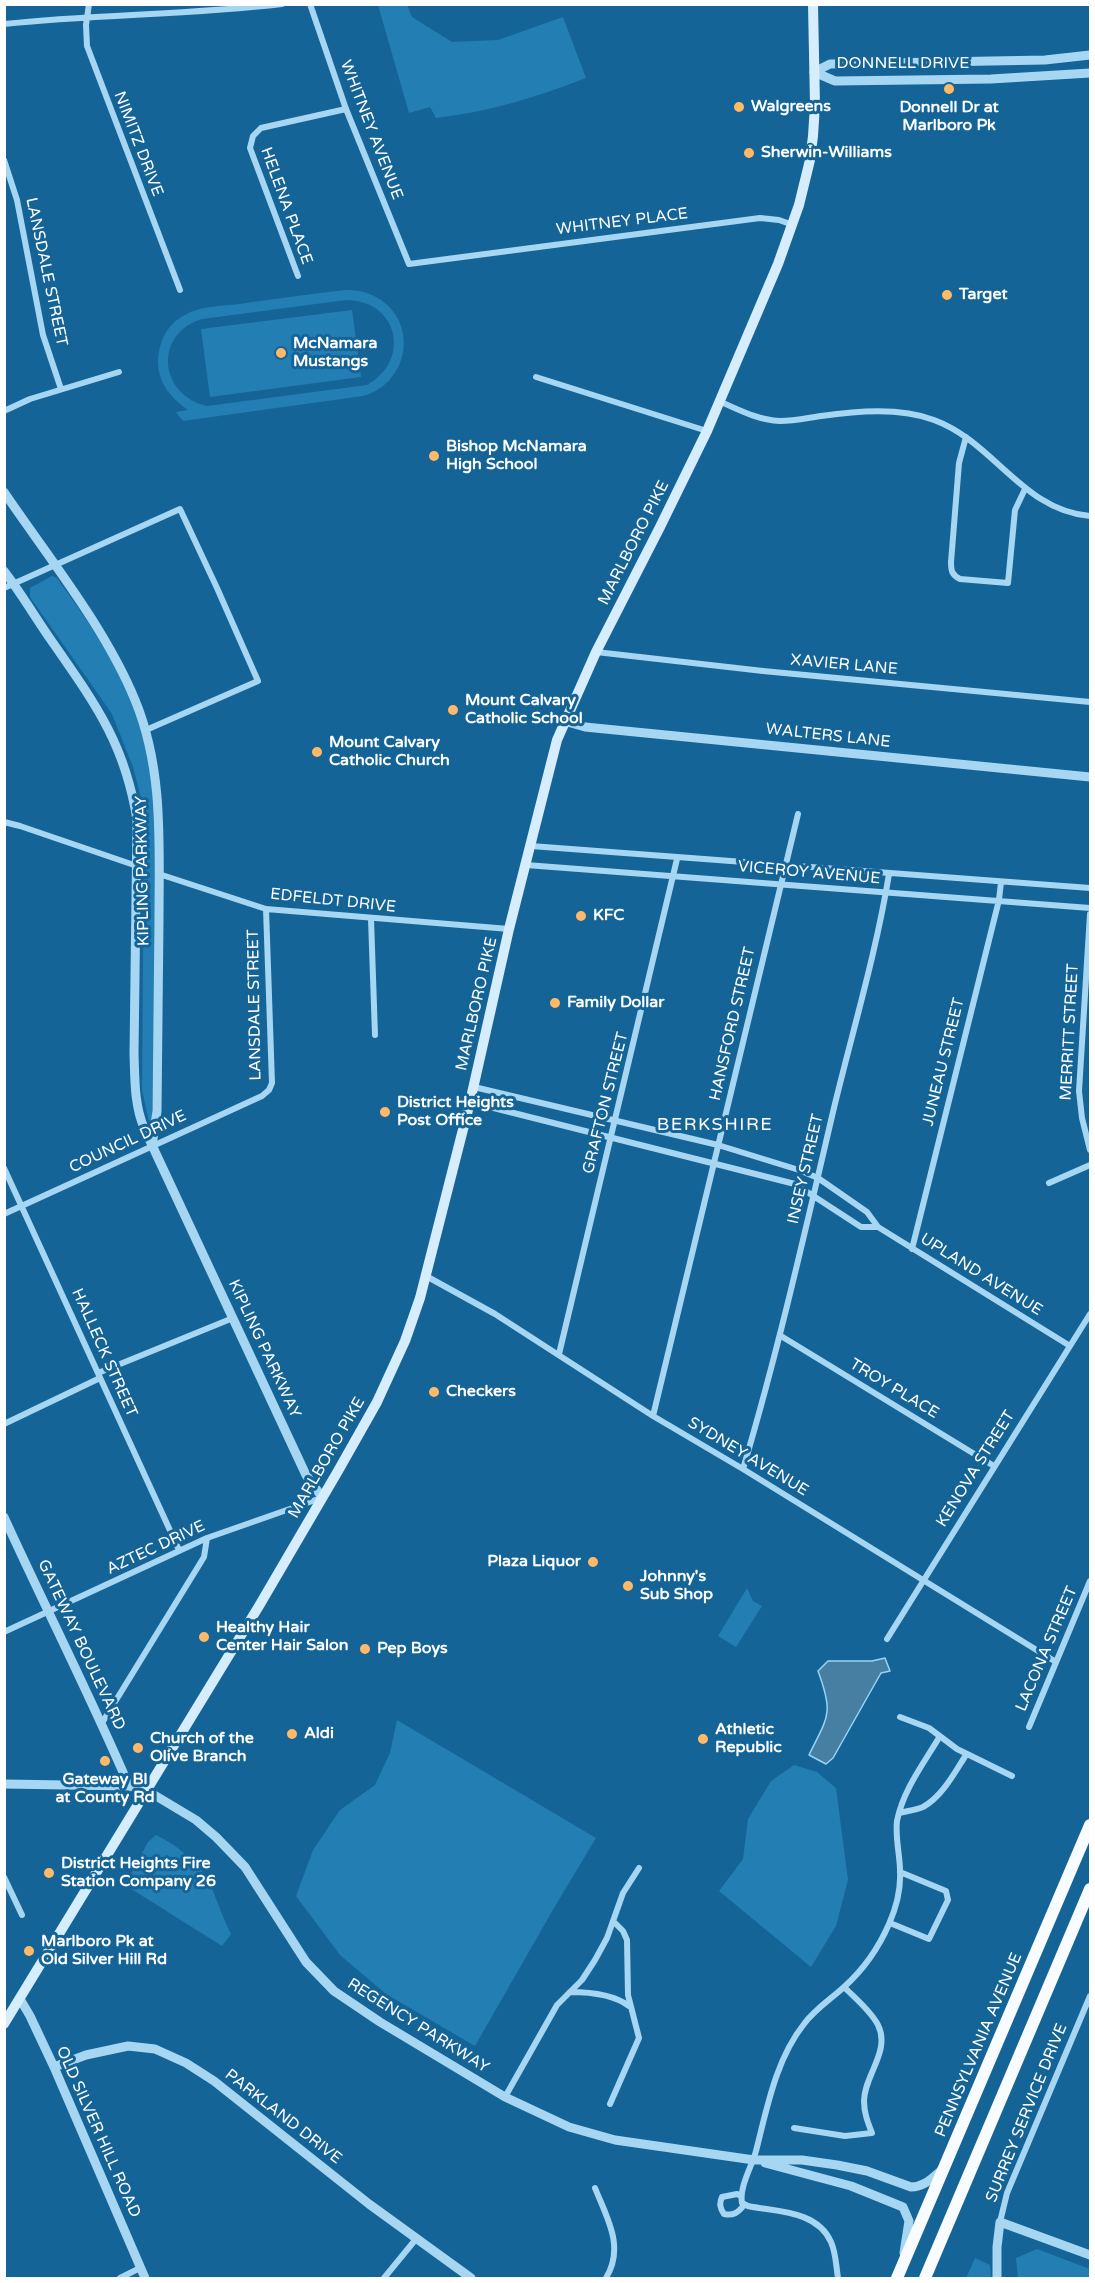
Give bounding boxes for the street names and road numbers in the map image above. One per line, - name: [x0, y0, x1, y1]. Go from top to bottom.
- street label: DONNELL DRIVE: [837, 54, 969, 74]
- street label: WHITNEY AVENUE: [336, 58, 406, 202]
- street label: NIMITZ DRIVE: [109, 89, 167, 199]
- street label: HELENA PLACE: [256, 145, 316, 267]
- street label: LANSDALE STREET: [21, 196, 71, 348]
- street label: WHITNEY PLACE: [555, 204, 689, 240]
- street label: MARLBORO PIKE: [594, 478, 674, 608]
- street label: XAVIER LANE: [789, 651, 899, 679]
- street label: WALTERS LANE: [765, 720, 891, 752]
- street label: KIPLING PARKWAY: [132, 796, 154, 946]
- street label: VICEROY AVENUE: [737, 857, 881, 889]
- street label: EDFELDT DRIVE: [269, 885, 397, 917]
- street label: LANSDALE STREET: [244, 929, 266, 1081]
- street label: MARLBORO PIKE: [452, 935, 502, 1073]
- street label: HANSFORD STREET: [706, 945, 760, 1103]
- street label: MERRITT STREET: [1057, 963, 1083, 1101]
- street label: JUNEAU STREET: [919, 996, 969, 1128]
- street label: GRAFTON STREET: [579, 1030, 633, 1176]
- street label: COUNCIL DRIVE: [66, 1106, 190, 1178]
- street label: INSEY STREET: [784, 1112, 828, 1226]
- street label: UPLAND AVENUE: [916, 1230, 1046, 1320]
- street label: KIPLING PARKWAY: [224, 1277, 304, 1421]
- street label: HALLECK STREET: [67, 1286, 141, 1420]
- street label: TROY PLACE: [846, 1355, 942, 1423]
- street label: MARLBORO PIKE: [284, 1394, 370, 1522]
- street label: KENOVA STREET: [932, 1407, 1020, 1531]
- street label: SYDNEY AVENUE: [684, 1413, 812, 1501]
- street label: AZTEC DRIVE: [104, 1517, 208, 1579]
- street label: GATEWAY BOULEVARD: [33, 1557, 129, 1733]
- street label: LACONA STREET: [1012, 1584, 1082, 1714]
- street label: PENNSYLVANIA AVENUE: [931, 1950, 1027, 2140]
- street label: REGENCY PARKWAY: [344, 1975, 492, 2077]
- street label: SURREY SERVICE DRIVE: [982, 2021, 1072, 2205]
- street label: OLD SILVER HILL ROAD: [52, 2043, 144, 2221]
- street label: PARKLAND DRIVE: [221, 2065, 345, 2169]

